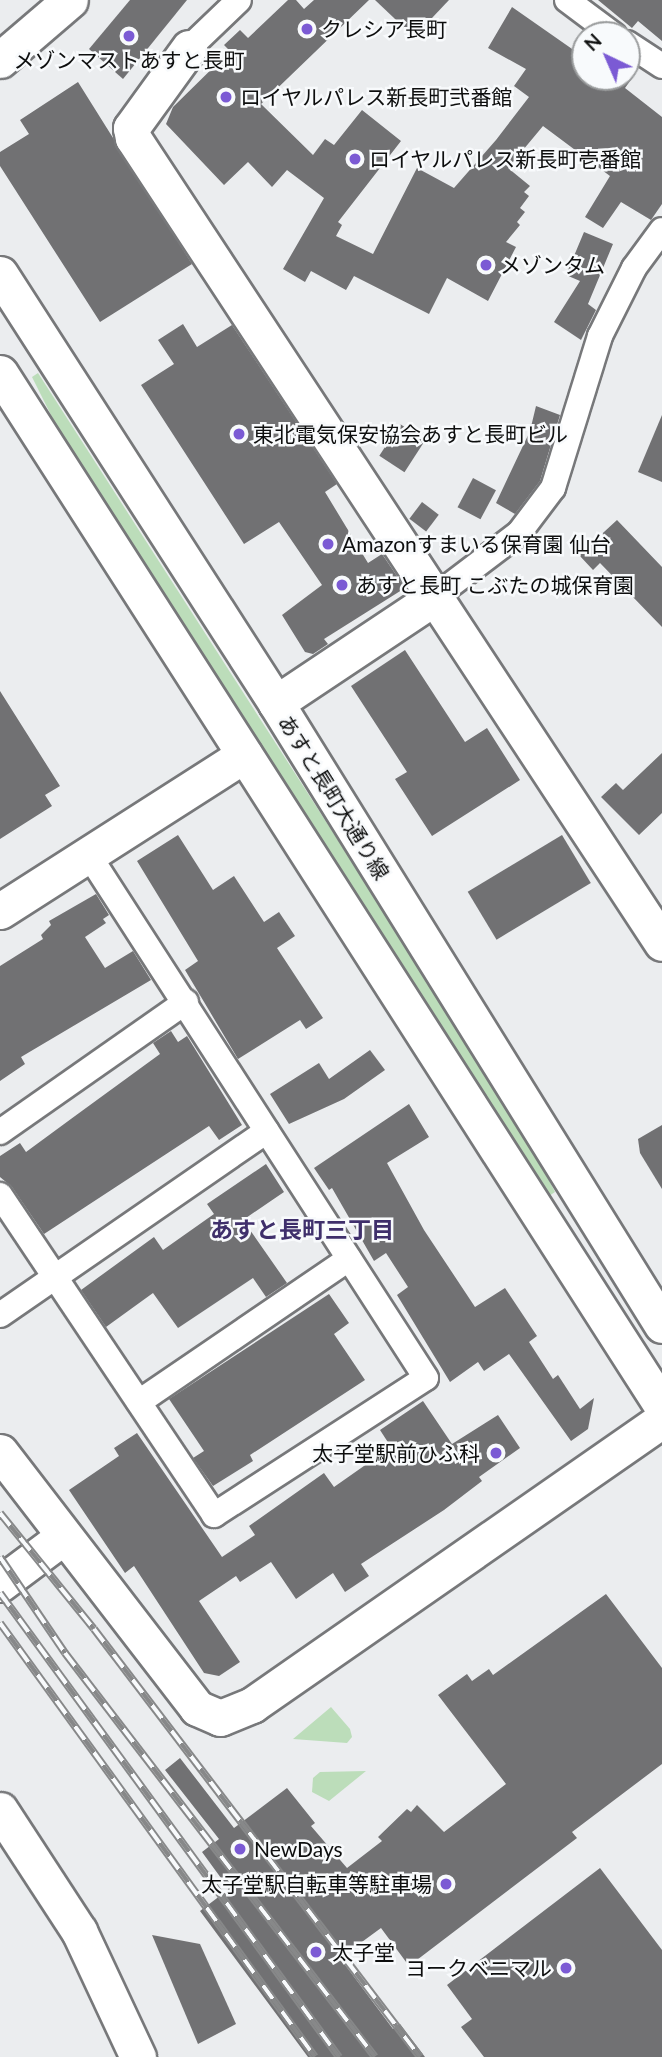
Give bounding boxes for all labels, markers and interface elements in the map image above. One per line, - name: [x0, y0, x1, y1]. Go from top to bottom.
- place label: クレシア長町: [321, 16, 447, 42]
- marker: クレシア長町: [299, 21, 315, 37]
- north arrow: [571, 21, 641, 91]
- marker: メゾンマストあすと長町: [121, 28, 137, 44]
- text: N: [579, 29, 606, 55]
- place label: メゾンマストあすと長町: [14, 47, 244, 73]
- place label: ロイヤルパレス新長町弐番館: [240, 84, 513, 110]
- marker: ロイヤルパレス新長町弐番館: [218, 89, 234, 105]
- place label: ロイヤルパレス新長町壱番館: [369, 146, 642, 172]
- marker: ロイヤルパレス新長町壱番館: [347, 151, 363, 167]
- place label: メゾンタム: [500, 252, 605, 278]
- marker: メゾンタム: [478, 257, 494, 273]
- place label: 東北電気保安協会あすと長町ビル: [253, 421, 568, 447]
- marker: 東北電気保安協会あすと長町ビル: [231, 426, 247, 442]
- place label: Amazonすまいる保育園 仙台: [342, 531, 611, 557]
- marker: Amazonすまいる保育園 仙台: [320, 536, 336, 552]
- place label: あすと長町 こぶたの城保育園: [356, 572, 634, 598]
- marker: あすと長町 こぶたの城保育園: [334, 577, 350, 593]
- street label: あすと長町大通り線: [273, 710, 395, 884]
- district label: あすと長町三丁目: [210, 1215, 394, 1243]
- place label: 太子堂駅前ひふ科: [312, 1440, 480, 1466]
- marker: 太子堂駅前ひふ科: [486, 1443, 506, 1463]
- place label: NewDays: [254, 1836, 343, 1862]
- marker: NewDays: [232, 1841, 248, 1857]
- place label: 太子堂駅自転車等駐車場: [201, 1871, 432, 1897]
- marker: 太子堂駅自転車等駐車場: [438, 1876, 454, 1892]
- place label: 太子堂: [332, 1939, 395, 1965]
- marker: 太子堂: [306, 1942, 326, 1962]
- place label: ヨークベニマル: [405, 1955, 552, 1981]
- marker: ヨークベニマル: [558, 1960, 574, 1976]

